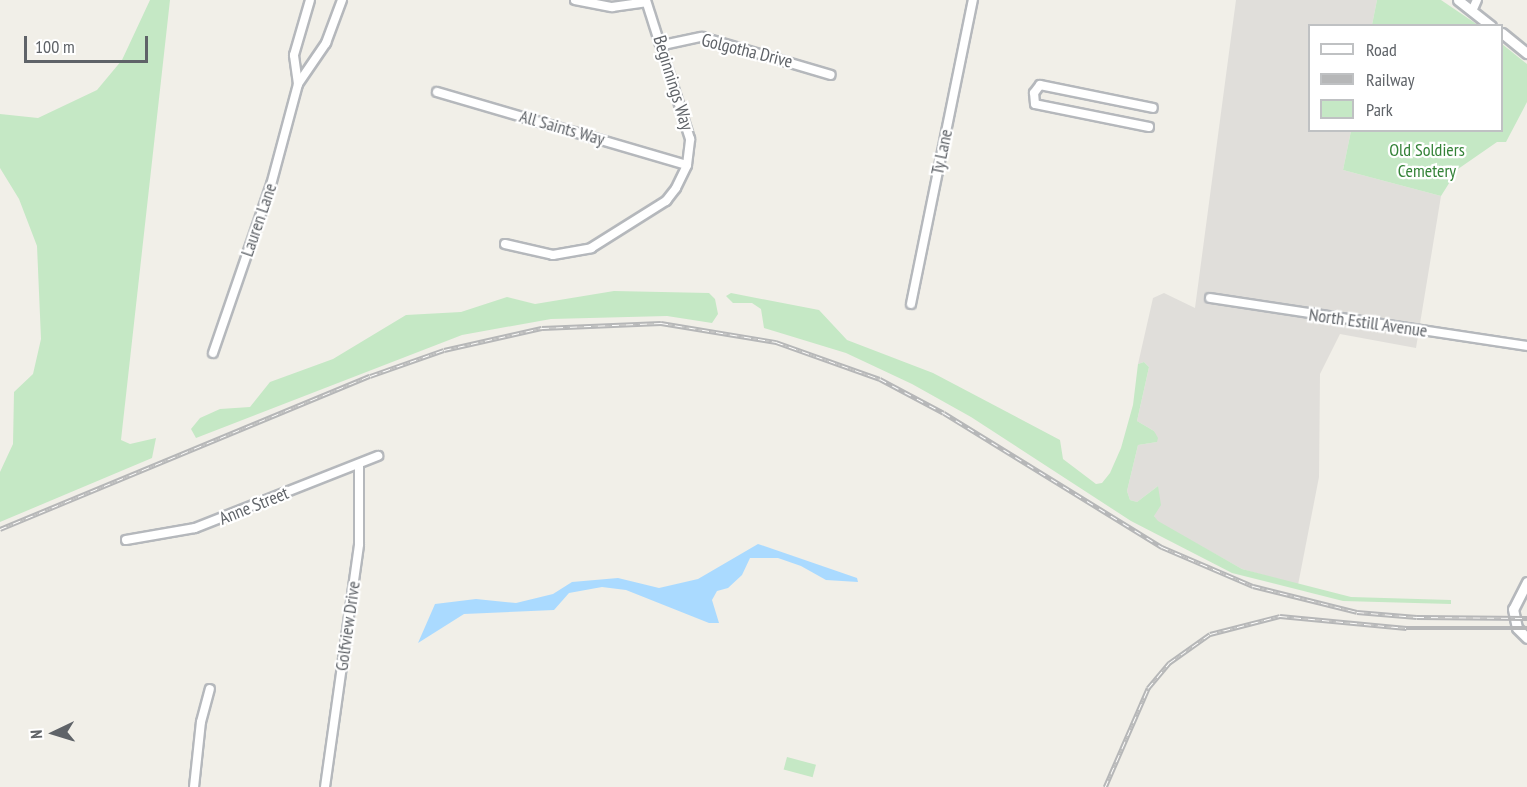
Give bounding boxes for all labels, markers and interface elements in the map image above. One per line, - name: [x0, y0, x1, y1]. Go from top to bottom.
- scale bar: [27, 24, 152, 62]
- legend: [1308, 24, 1503, 132]
- street label: Golgotha Drive: [699, 29, 795, 73]
- street label: Beginnings Way: [648, 33, 698, 133]
- text: 100 m: [35, 35, 75, 58]
- text: Road: [1366, 38, 1397, 61]
- text: Railway: [1366, 68, 1415, 91]
- text: Park: [1366, 98, 1393, 121]
- street label: All Saints Way: [517, 106, 607, 150]
- street label: Ty Lane: [927, 127, 957, 177]
- park label: Old Soldiers Cemetery: [1389, 140, 1465, 182]
- street label: Lauren Lane: [236, 181, 282, 259]
- street label: North Estill Avenue: [1307, 304, 1429, 342]
- street label: Anne Street: [216, 482, 292, 530]
- street label: Golfview Drive: [331, 580, 365, 672]
- north arrow: [24, 703, 84, 763]
- text: N: [26, 729, 46, 739]

